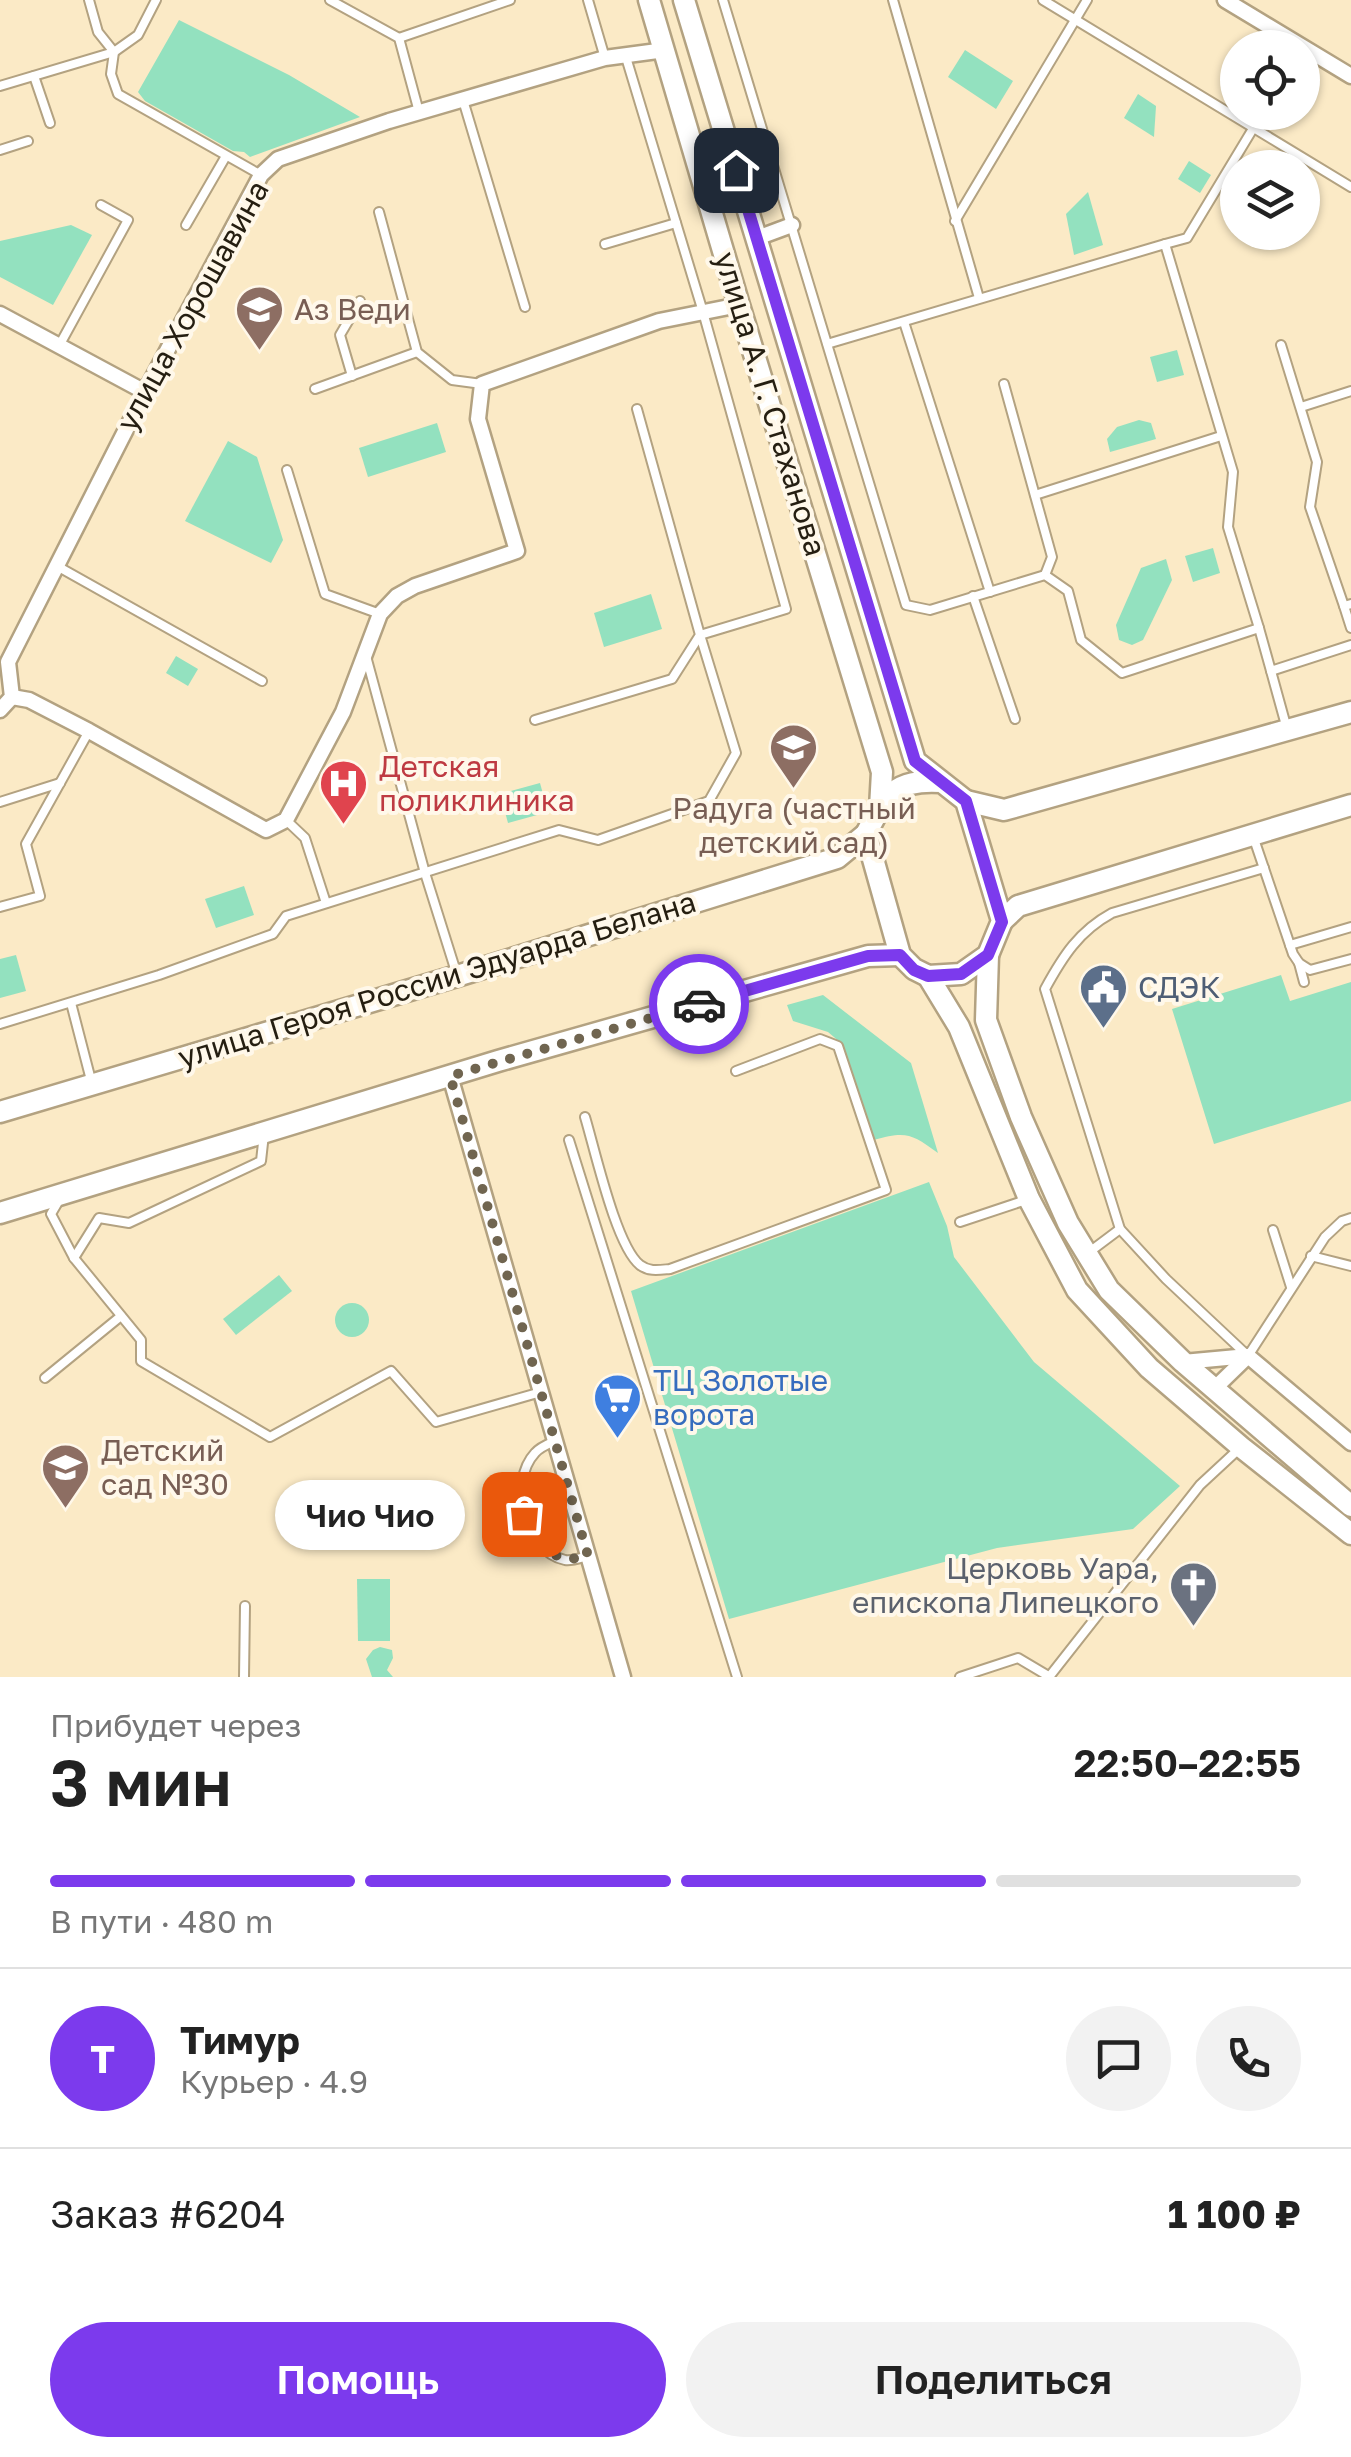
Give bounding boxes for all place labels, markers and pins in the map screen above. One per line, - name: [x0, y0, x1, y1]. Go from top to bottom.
- pin: [694, 128, 779, 213]
- school or university icon: Аз Веди: [233, 284, 285, 352]
- place label: Аз Веди: [294, 291, 411, 327]
- school or university icon: Радуга (частный детский сад): [768, 722, 820, 790]
- place label: Детская поликлиника: [379, 748, 575, 818]
- hospital icon: Детская поликлиника: [318, 758, 370, 826]
- place label: Радуга (частный детский сад): [672, 790, 916, 860]
- public building icon: СДЭК: [1077, 962, 1129, 1030]
- place label: СДЭК: [1138, 969, 1221, 1005]
- place label: ТЦ Золотые ворота: [653, 1362, 828, 1432]
- supermarket icon: ТЦ Золотые ворота: [592, 1372, 644, 1440]
- place label: Детский сад №30: [101, 1432, 229, 1502]
- school or university icon: Детский сад №30: [40, 1442, 92, 1510]
- pin: [482, 1472, 567, 1557]
- callout: Чио Чио: [274, 1479, 464, 1549]
- place label: Церковь Уара, епископа Липецкого: [852, 1550, 1159, 1620]
- church icon: Церковь Уара, епископа Липецкого: [1168, 1560, 1220, 1628]

